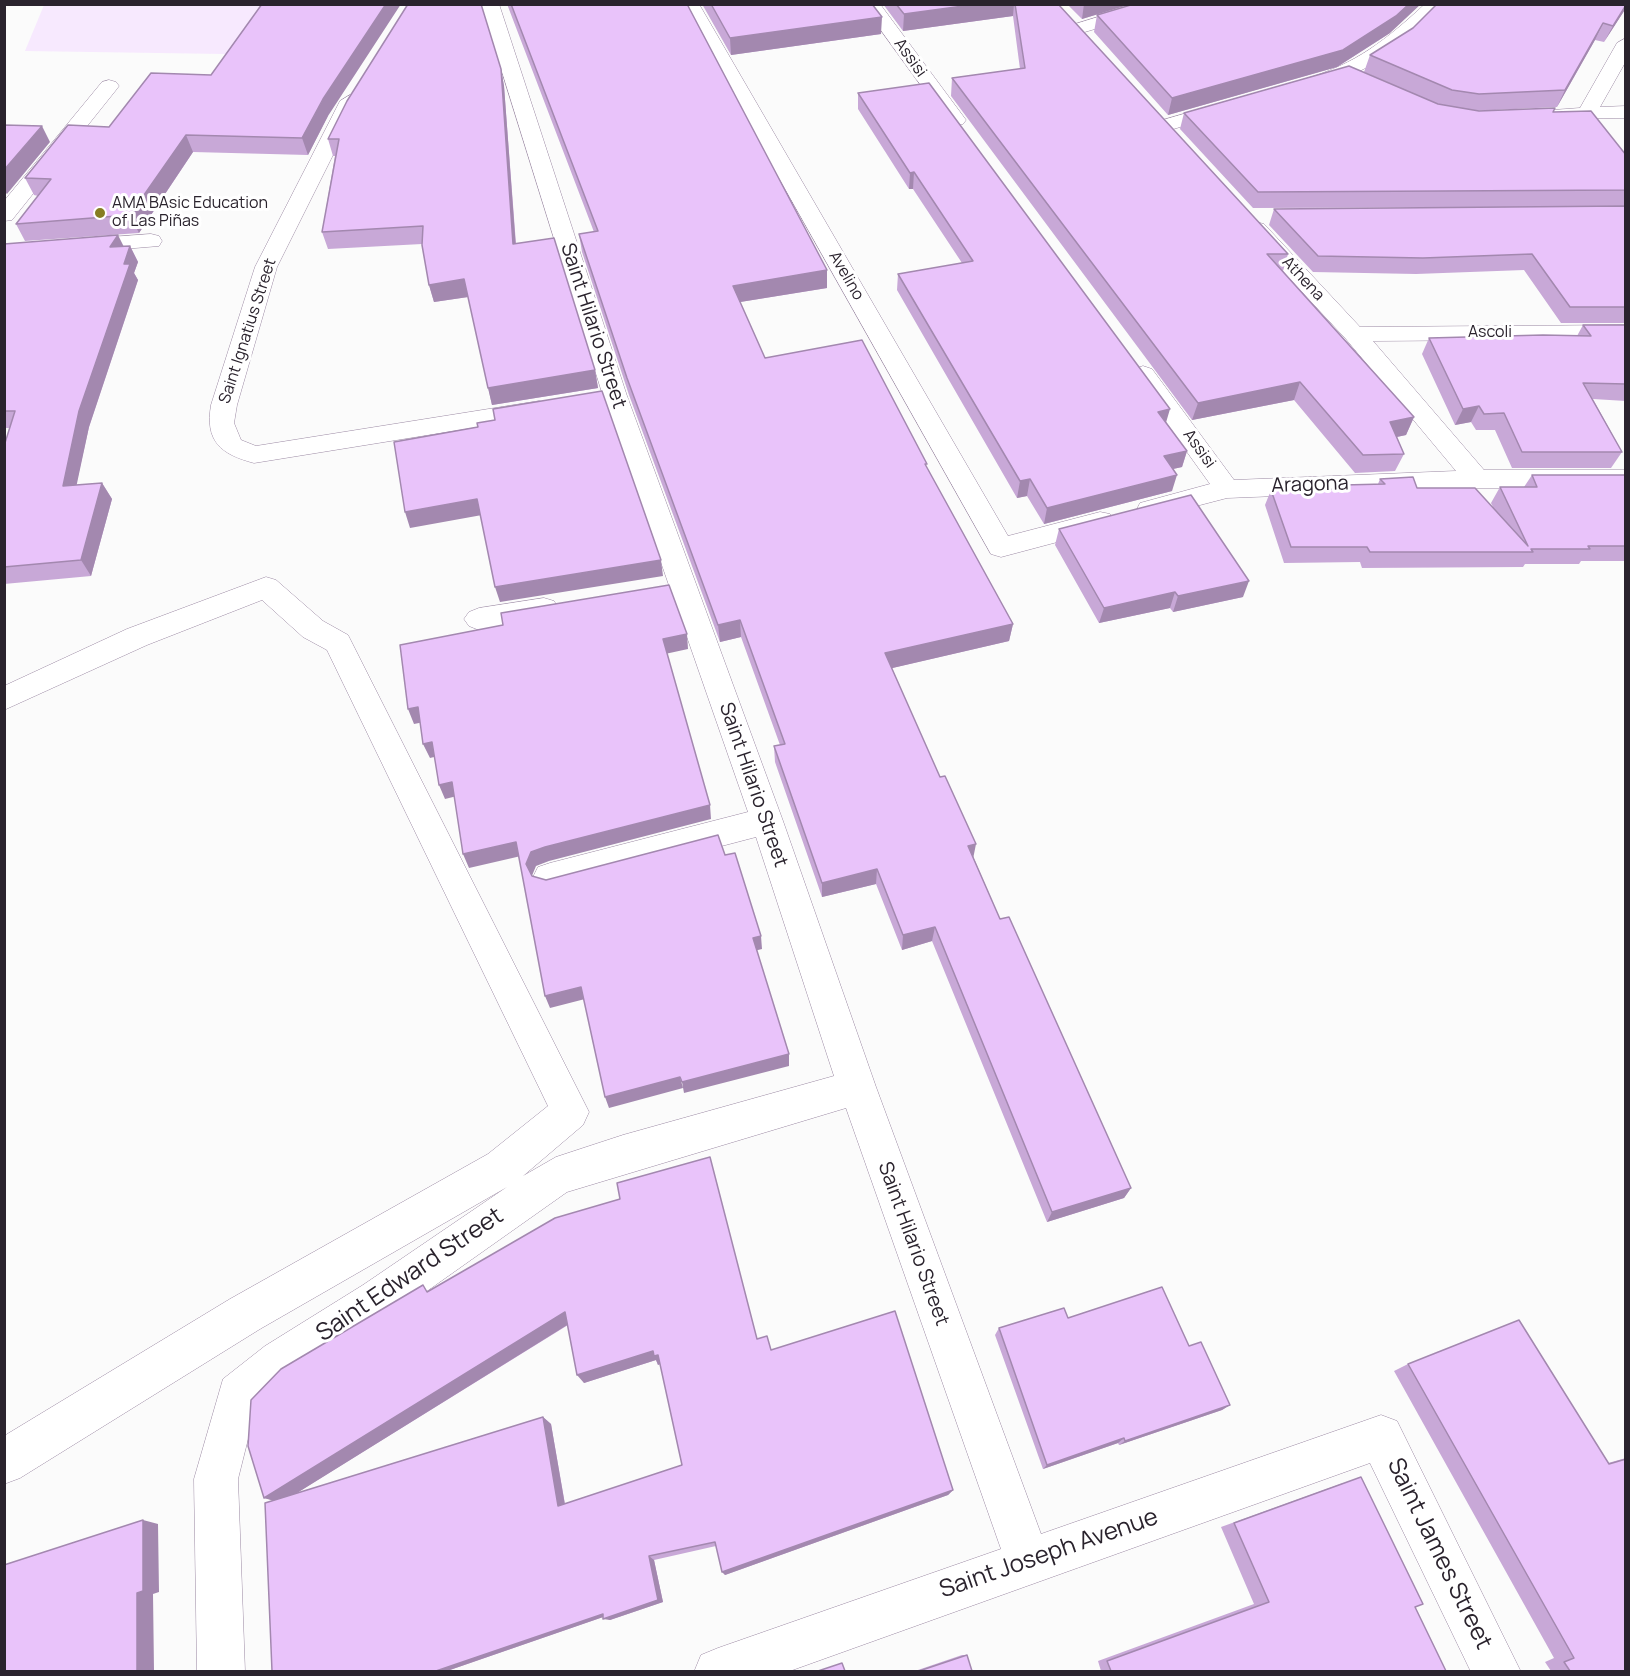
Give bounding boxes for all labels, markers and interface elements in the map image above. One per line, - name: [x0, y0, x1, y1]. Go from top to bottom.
- street label: Assisi: [890, 35, 930, 81]
- place label: AMA BAsic Education of Las Piñas: [112, 194, 268, 232]
- marker: AMA BAsic Education of Las Piñas: [93, 206, 107, 220]
- street label: Saint Hilario Street: [555, 240, 631, 412]
- street label: Avelino: [824, 248, 868, 304]
- street label: Athena: [1278, 253, 1328, 305]
- street label: Saint Ignatius Street: [215, 256, 281, 406]
- street label: Ascoli: [1468, 323, 1512, 343]
- street label: Assisi: [1179, 426, 1219, 472]
- street label: Aragona: [1271, 472, 1349, 498]
- street label: Saint Hilario Street: [714, 699, 792, 871]
- street label: Saint Hilario Street: [872, 1159, 954, 1329]
- street label: Saint Edward Street: [311, 1202, 509, 1348]
- street label: Saint James Street: [1380, 1454, 1498, 1654]
- street label: Saint Joseph Avenue: [936, 1503, 1162, 1605]

